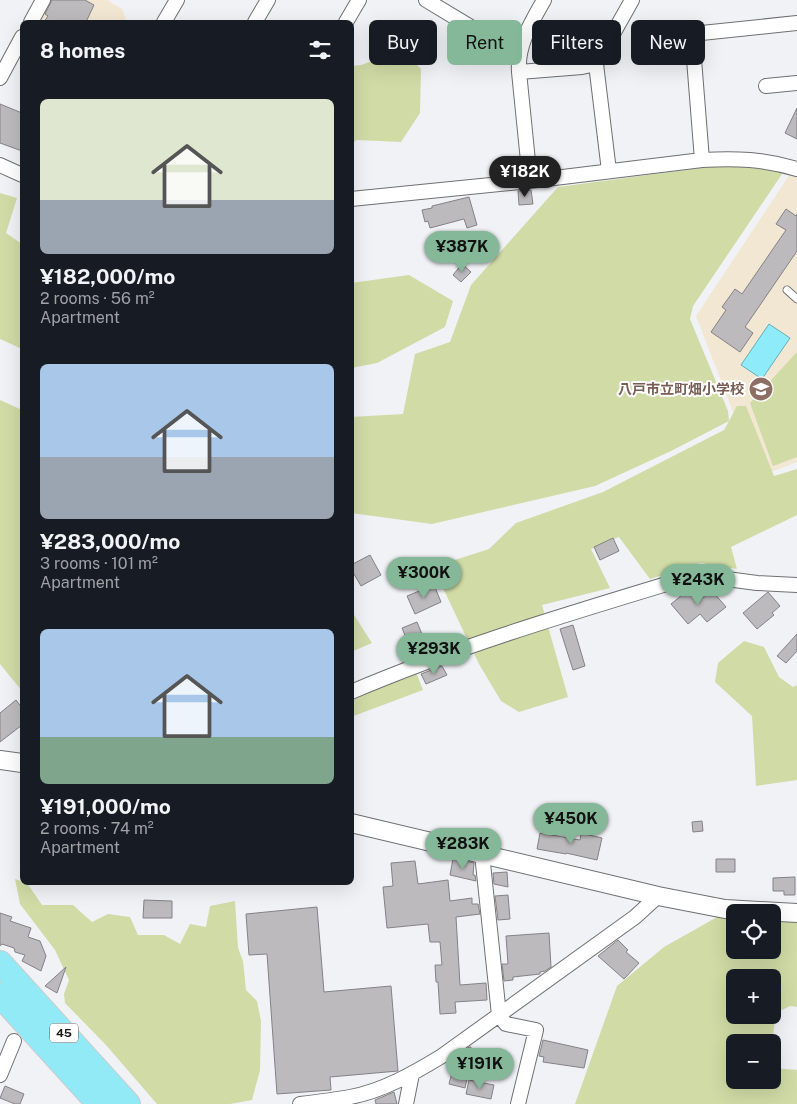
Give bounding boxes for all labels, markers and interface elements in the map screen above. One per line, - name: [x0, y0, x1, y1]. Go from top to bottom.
- chip: Buy: [369, 20, 437, 65]
- chip: Rent: [447, 20, 522, 65]
- chip: Filters: [532, 20, 621, 65]
- chip: New: [631, 20, 705, 65]
- icon: filters: [306, 36, 334, 64]
- text: 8 homes: [40, 38, 125, 63]
- icon: home: [142, 131, 232, 221]
- pin: ¥182K: [490, 156, 560, 198]
- text: ¥182K: [500, 162, 550, 181]
- pin: ¥387K: [427, 230, 497, 273]
- text: ¥387K: [435, 237, 489, 256]
- text: ¥182,000/mo: [40, 264, 175, 289]
- text: 2 rooms · 56 m²: [40, 289, 155, 308]
- text: Apartment: [40, 308, 120, 327]
- school or university icon: 八戸市立町畑小学校: [748, 376, 774, 402]
- place label: 八戸市立町畑小学校: [618, 381, 744, 397]
- icon: home: [142, 396, 232, 486]
- text: ¥283,000/mo: [40, 529, 180, 554]
- text: 3 rooms · 101 m²: [40, 554, 158, 573]
- pin: ¥300K: [389, 556, 459, 599]
- text: ¥300K: [397, 563, 451, 582]
- pin: ¥243K: [663, 564, 733, 606]
- text: ¥243K: [671, 570, 725, 589]
- text: Apartment: [40, 573, 120, 592]
- pin: ¥293K: [399, 632, 469, 675]
- text: ¥293K: [407, 639, 461, 658]
- icon: home: [142, 661, 232, 751]
- text: ¥191,000/mo: [40, 794, 171, 819]
- pin: ¥450K: [536, 802, 606, 845]
- text: ¥450K: [544, 809, 598, 828]
- text: 2 rooms · 74 m²: [40, 819, 154, 838]
- pin: ¥283K: [428, 828, 498, 870]
- text: ¥283K: [436, 834, 490, 853]
- text: Apartment: [40, 838, 120, 857]
- map controls: [726, 904, 781, 1089]
- button: locate: [726, 904, 781, 959]
- button: +: [726, 969, 781, 1024]
- road number: 45: [50, 1024, 78, 1042]
- button: −: [726, 1034, 781, 1089]
- pin: ¥191K: [445, 1048, 515, 1090]
- text: ¥191K: [457, 1054, 503, 1073]

